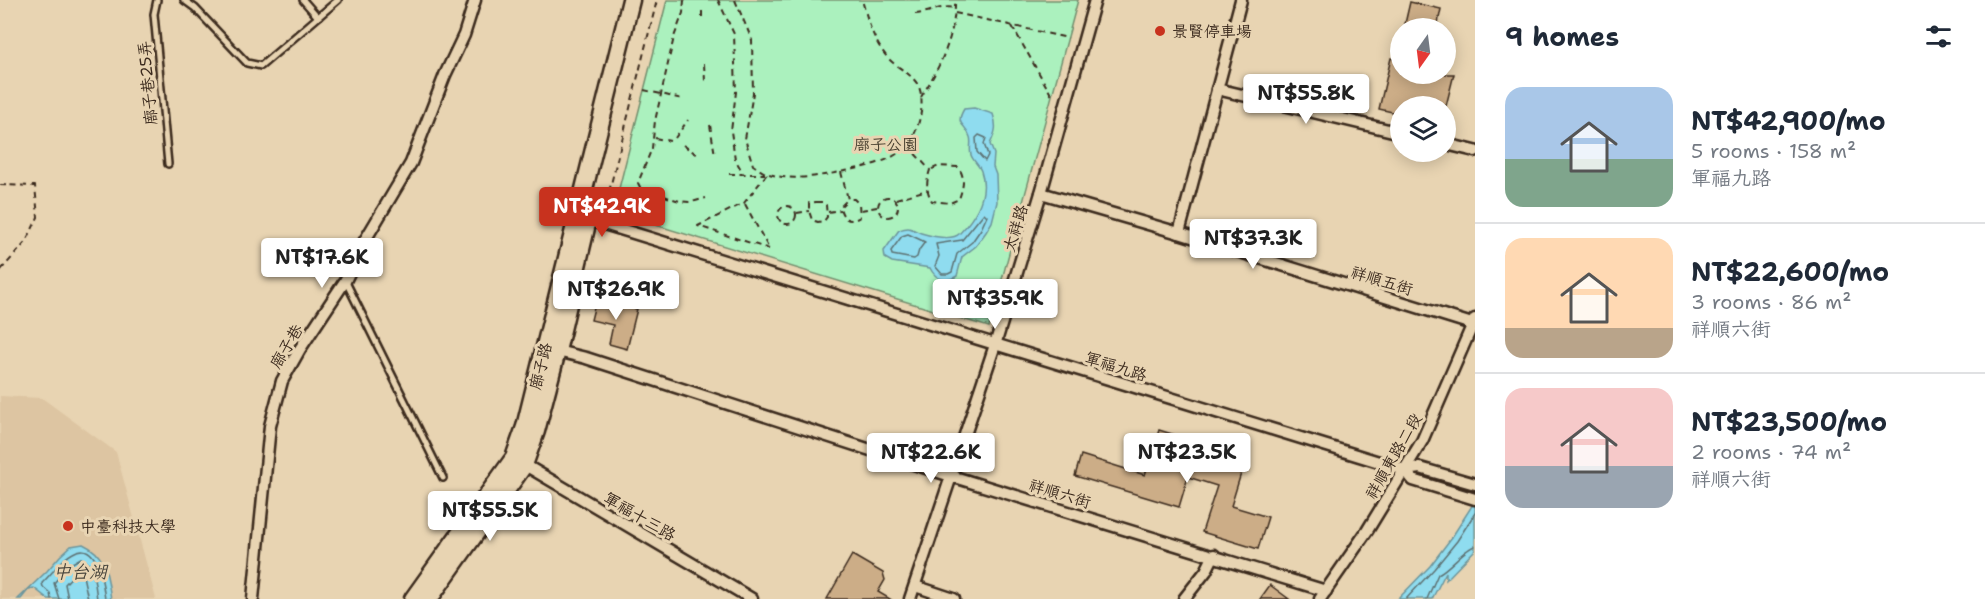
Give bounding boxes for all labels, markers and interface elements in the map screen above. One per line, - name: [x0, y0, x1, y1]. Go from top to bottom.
- north arrow: [1390, 18, 1456, 84]
- map controls: [1390, 18, 1456, 162]
- text: 9 homes: [1505, 19, 1619, 54]
- icon: filters: [1922, 20, 1955, 53]
- place label: 景賢停車場: [1172, 21, 1252, 42]
- marker: 景賢停車場: [1153, 24, 1167, 38]
- street label: 廍子巷25弄: [133, 40, 162, 126]
- pin: NT$55.8K: [1244, 74, 1368, 125]
- text: NT$55.8K: [1257, 80, 1355, 106]
- button: layers: [1390, 96, 1456, 162]
- text: NT$42,900/mo: [1691, 103, 1886, 138]
- icon: home: [1553, 111, 1625, 183]
- park label: 廍子公園: [854, 134, 918, 155]
- text: 5 rooms · 158 m²: [1691, 138, 1856, 164]
- text: 軍福九路: [1691, 165, 1771, 191]
- pin: NT$42.9K: [540, 187, 664, 238]
- text: NT$42.9K: [553, 193, 651, 219]
- street label: 太祥路: [998, 202, 1033, 254]
- pin: NT$37.3K: [1191, 219, 1315, 270]
- text: NT$37.3K: [1204, 225, 1302, 251]
- pin: NT$17.6K: [260, 238, 384, 289]
- text: NT$17.6K: [275, 244, 369, 270]
- text: NT$22,600/mo: [1691, 254, 1889, 289]
- street label: 祥順五街: [1348, 261, 1416, 300]
- icon: home: [1553, 262, 1625, 334]
- pin: NT$26.9K: [554, 270, 678, 321]
- text: NT$26.9K: [567, 276, 665, 302]
- pin: NT$35.9K: [933, 279, 1057, 330]
- text: NT$35.9K: [947, 285, 1043, 311]
- text: 3 rooms · 86 m²: [1691, 289, 1851, 315]
- text: 祥順六街: [1691, 316, 1771, 342]
- street label: 廍子巷: [265, 320, 308, 372]
- street label: 廍子路: [524, 340, 556, 392]
- street label: 軍福九路: [1082, 347, 1150, 386]
- text: NT$23,500/mo: [1691, 404, 1887, 439]
- street label: 祥順東路二段: [1360, 409, 1427, 503]
- icon: home: [1553, 412, 1625, 484]
- pin: NT$22.6K: [869, 433, 993, 484]
- pin: NT$23.5K: [1125, 433, 1249, 484]
- text: NT$22.6K: [881, 439, 981, 465]
- text: NT$23.5K: [1138, 439, 1236, 465]
- text: 2 rooms · 74 m²: [1691, 439, 1851, 465]
- text: 祥順六街: [1691, 466, 1771, 492]
- street label: 祥順六街: [1026, 474, 1094, 513]
- street label: 軍福十三路: [600, 487, 680, 546]
- pin: NT$55.5K: [428, 491, 552, 542]
- text: NT$55.5K: [442, 497, 538, 523]
- place label: 中臺科技大學: [80, 516, 176, 537]
- marker: 中臺科技大學: [61, 519, 75, 533]
- water label: 中台湖: [53, 560, 109, 584]

